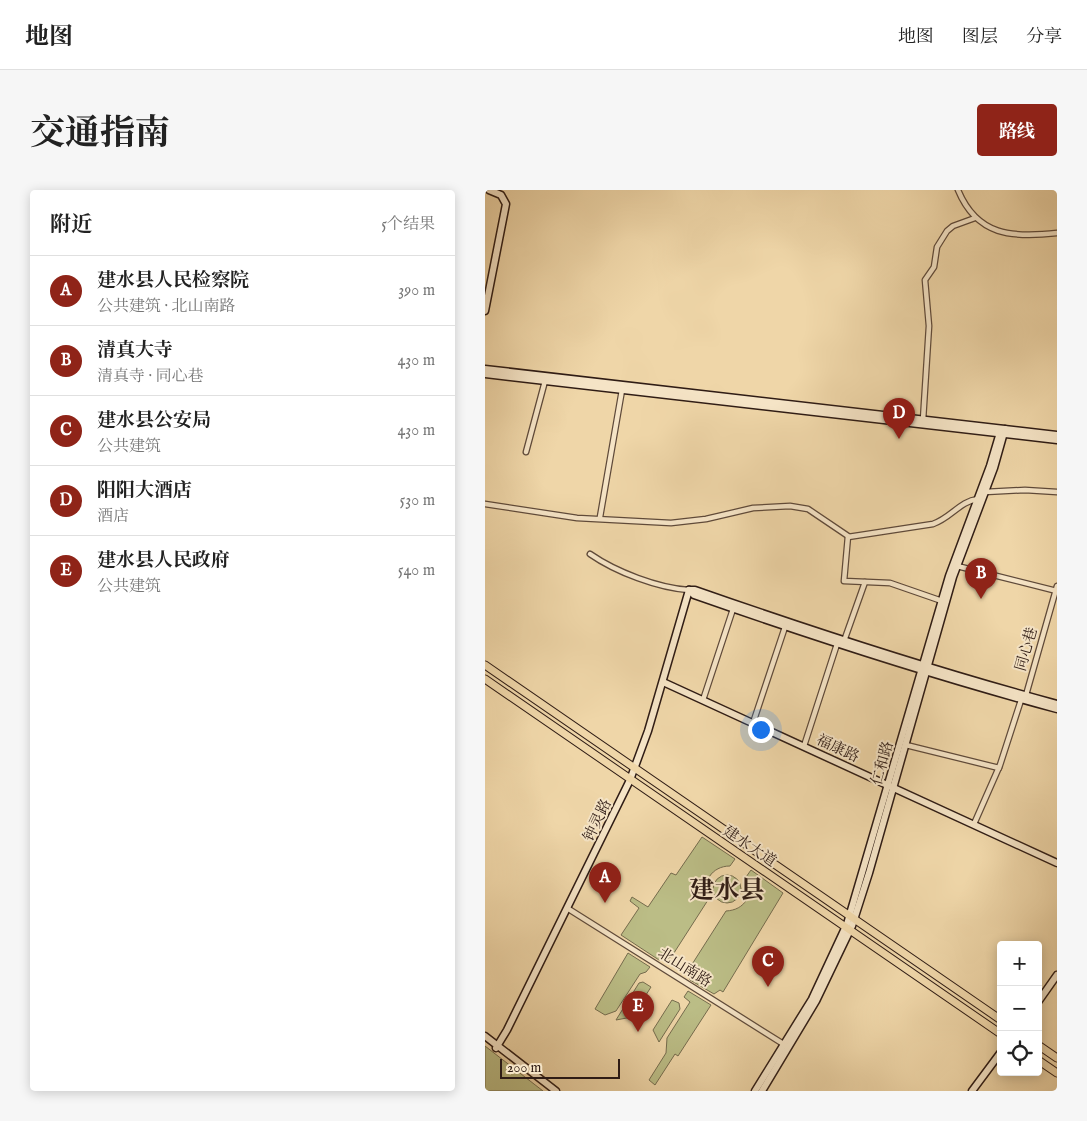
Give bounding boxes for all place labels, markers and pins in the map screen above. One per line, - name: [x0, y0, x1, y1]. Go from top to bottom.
- pin: D: [883, 398, 915, 439]
- pin: B: [965, 558, 997, 599]
- pin: A: [589, 862, 621, 903]
- pin: C: [752, 946, 784, 987]
- pin: E: [622, 991, 654, 1032]

